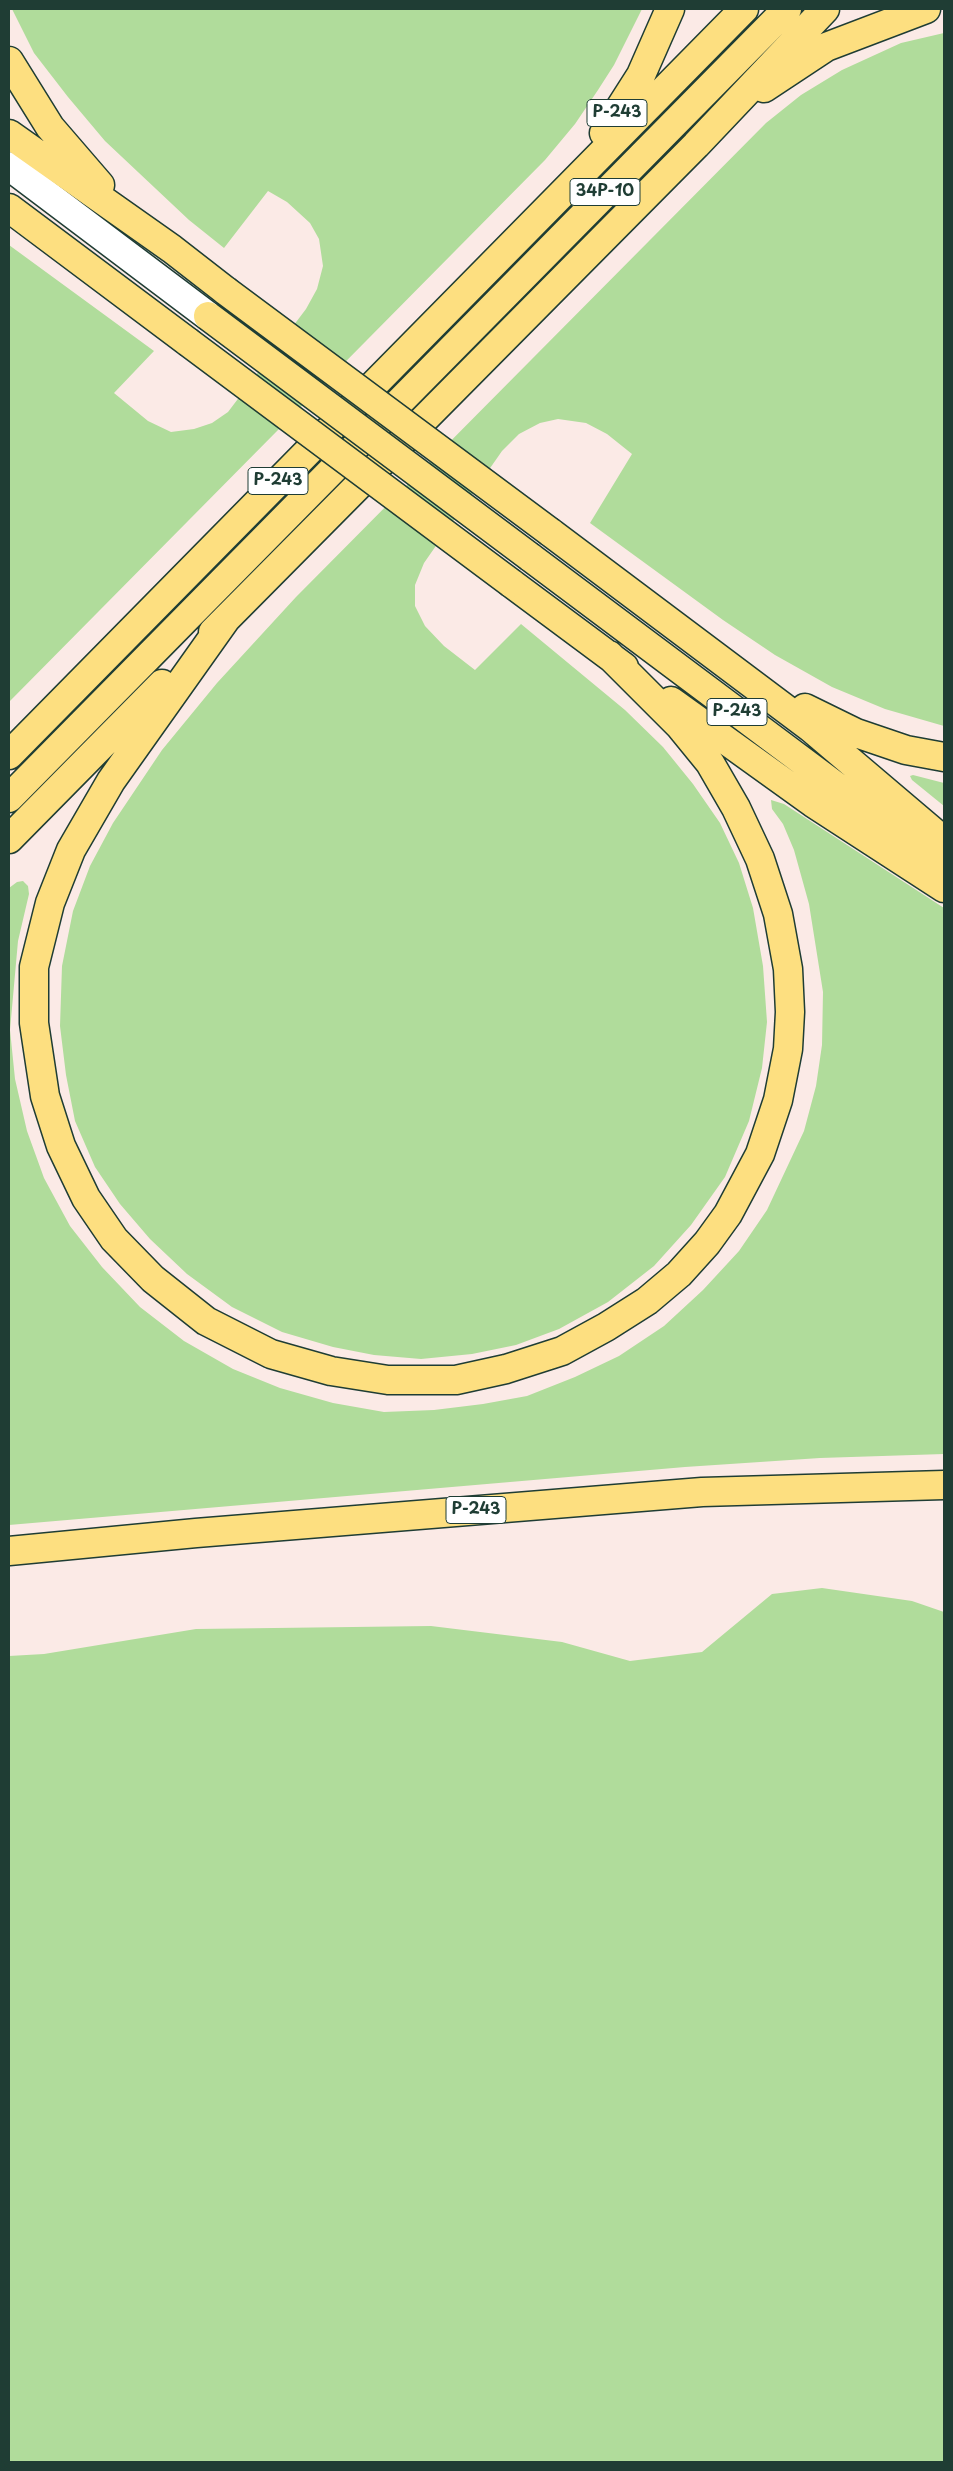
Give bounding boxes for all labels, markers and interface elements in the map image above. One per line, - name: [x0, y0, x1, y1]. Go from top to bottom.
- road number: Р-243: [587, 100, 647, 126]
- road number: 34Р-10: [570, 178, 640, 206]
- road number: Р-243: [248, 468, 308, 494]
- road number: Р-243: [707, 699, 767, 726]
- road number: Р-243: [446, 1496, 506, 1524]

